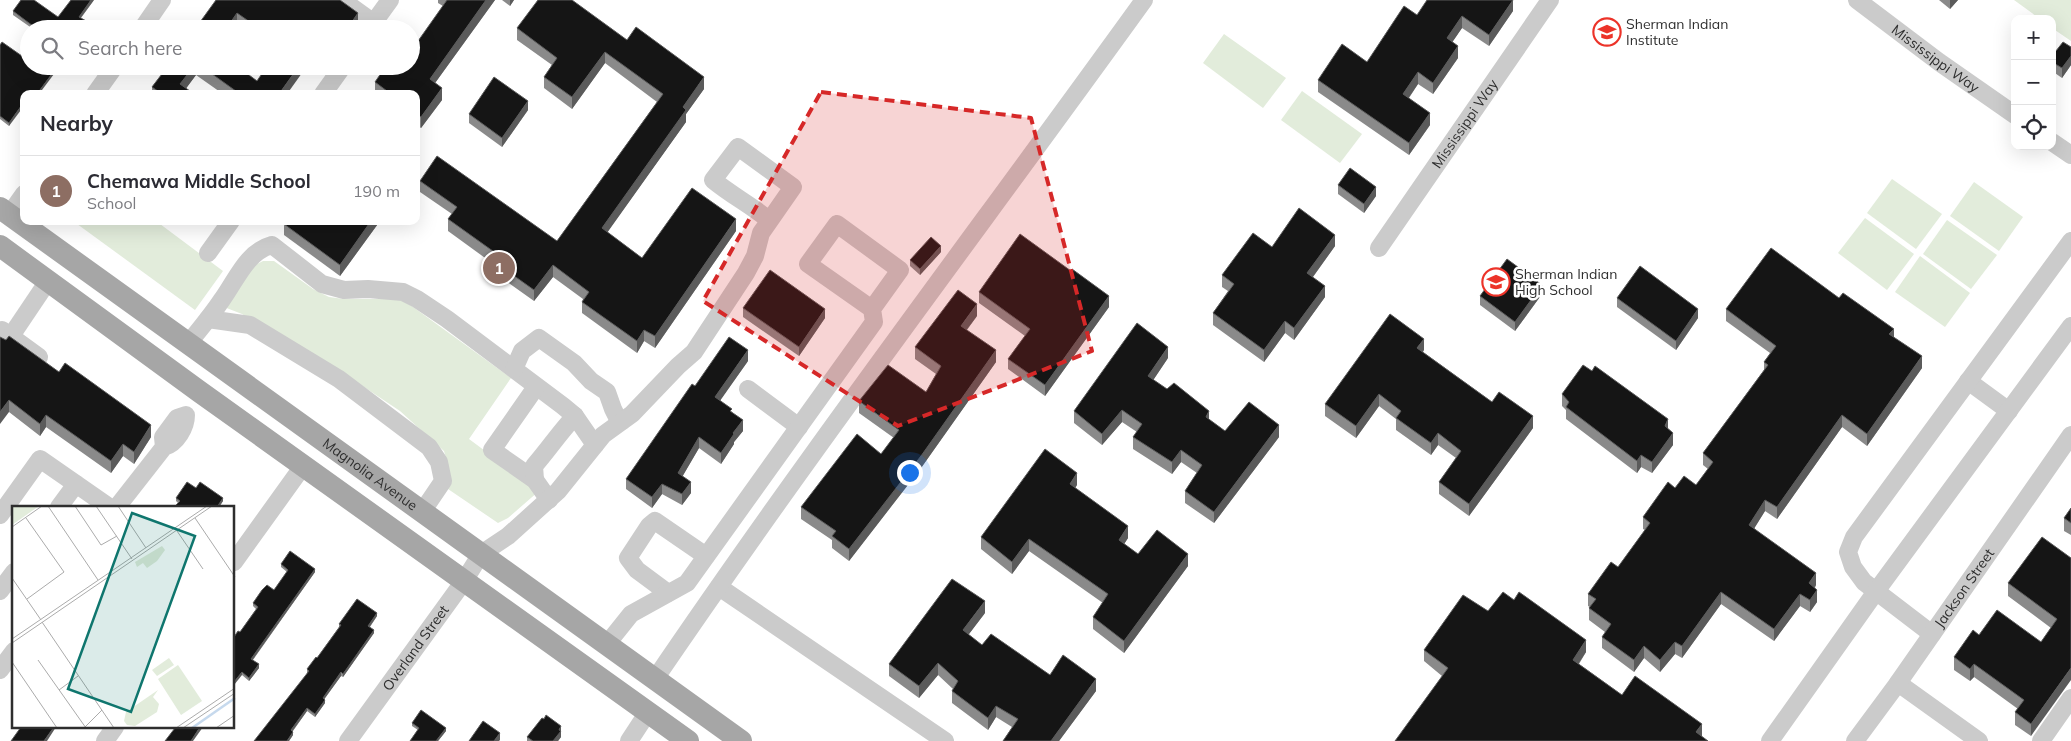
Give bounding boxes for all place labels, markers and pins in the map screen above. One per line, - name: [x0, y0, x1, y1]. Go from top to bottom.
- place label: Sherman Indian Institute: [1626, 15, 1728, 49]
- school or university icon: Sherman Indian Institute: [1592, 17, 1622, 47]
- pin: 1: [483, 249, 515, 287]
- place label: Sherman Indian High School: [1515, 265, 1617, 299]
- school or university icon: Sherman Indian High School: [1481, 267, 1511, 297]

